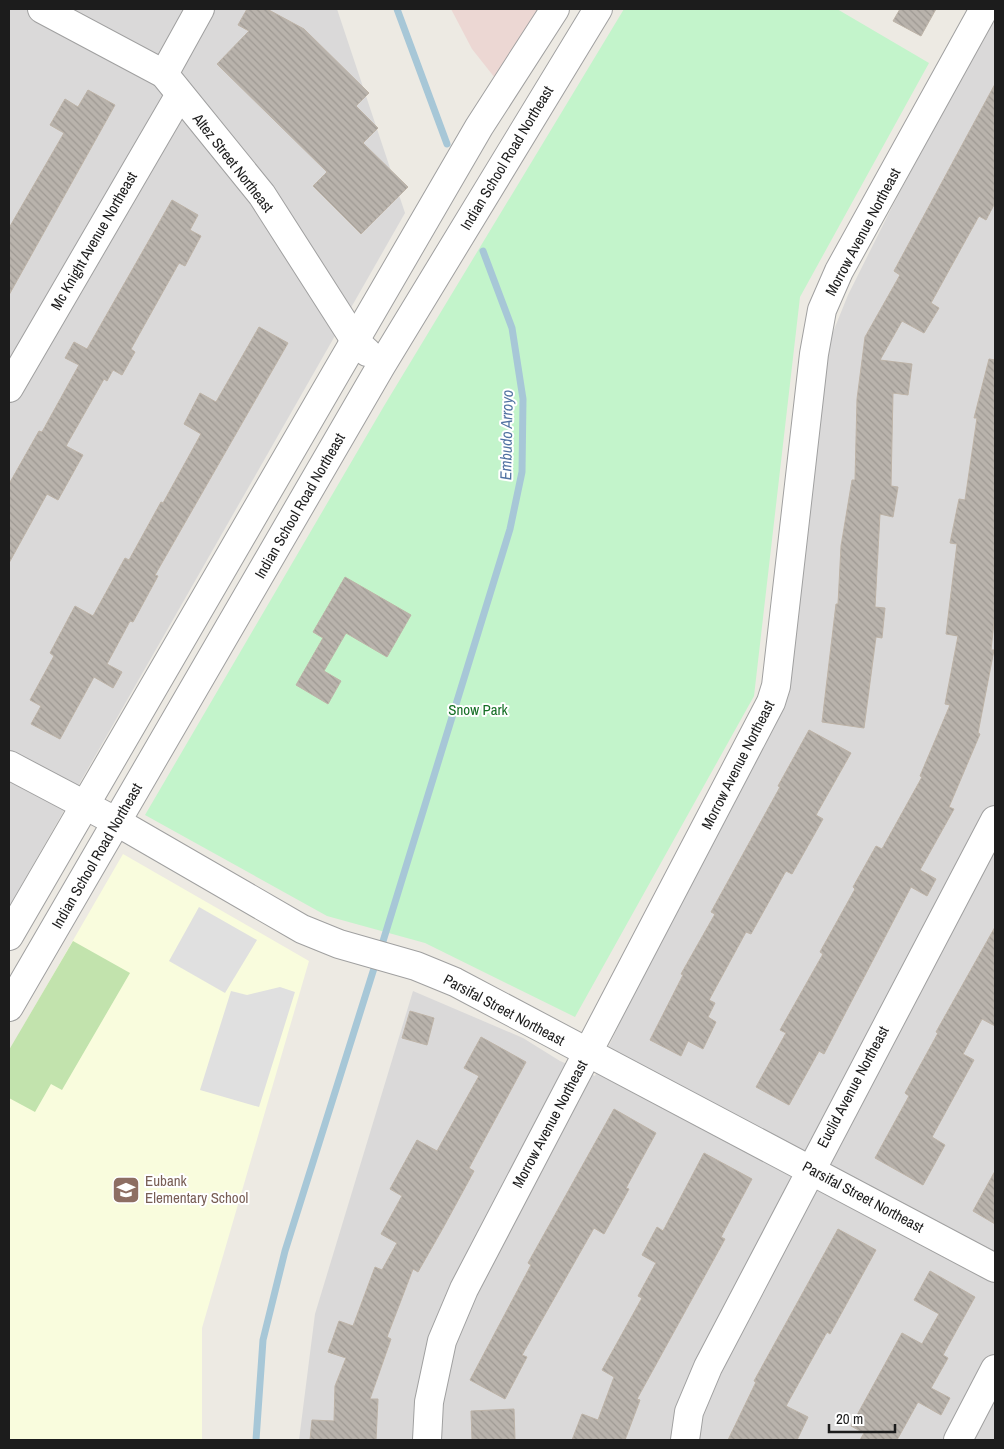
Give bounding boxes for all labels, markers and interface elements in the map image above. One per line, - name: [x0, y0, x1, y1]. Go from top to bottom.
- street label: Indian School Road Northeast: [455, 81, 558, 234]
- street label: Altez Street Northeast: [187, 108, 279, 217]
- street label: Morrow Avenue Northeast: [820, 164, 905, 299]
- street label: Mc Knight Avenue Northeast: [45, 167, 142, 314]
- water label: Embudo Arroyo: [494, 390, 518, 480]
- street label: Indian School Road Northeast: [249, 429, 350, 582]
- street label: Morrow Avenue Northeast: [696, 696, 779, 833]
- park label: Snow Park: [448, 699, 509, 720]
- street label: Indian School Road Northeast: [46, 779, 147, 932]
- street label: Parsifal Street Northeast: [440, 969, 569, 1051]
- street label: Euclid Avenue Northeast: [812, 1022, 894, 1151]
- street label: Morrow Avenue Northeast: [507, 1056, 592, 1191]
- street label: Parsifal Street Northeast: [799, 1156, 928, 1238]
- place label: Eubank Elementary School: [145, 1170, 248, 1208]
- school or university icon: Eubank Elementary School: [111, 1175, 141, 1205]
- scale bar: [829, 1402, 895, 1434]
- text: 20 m: [836, 1408, 863, 1429]

